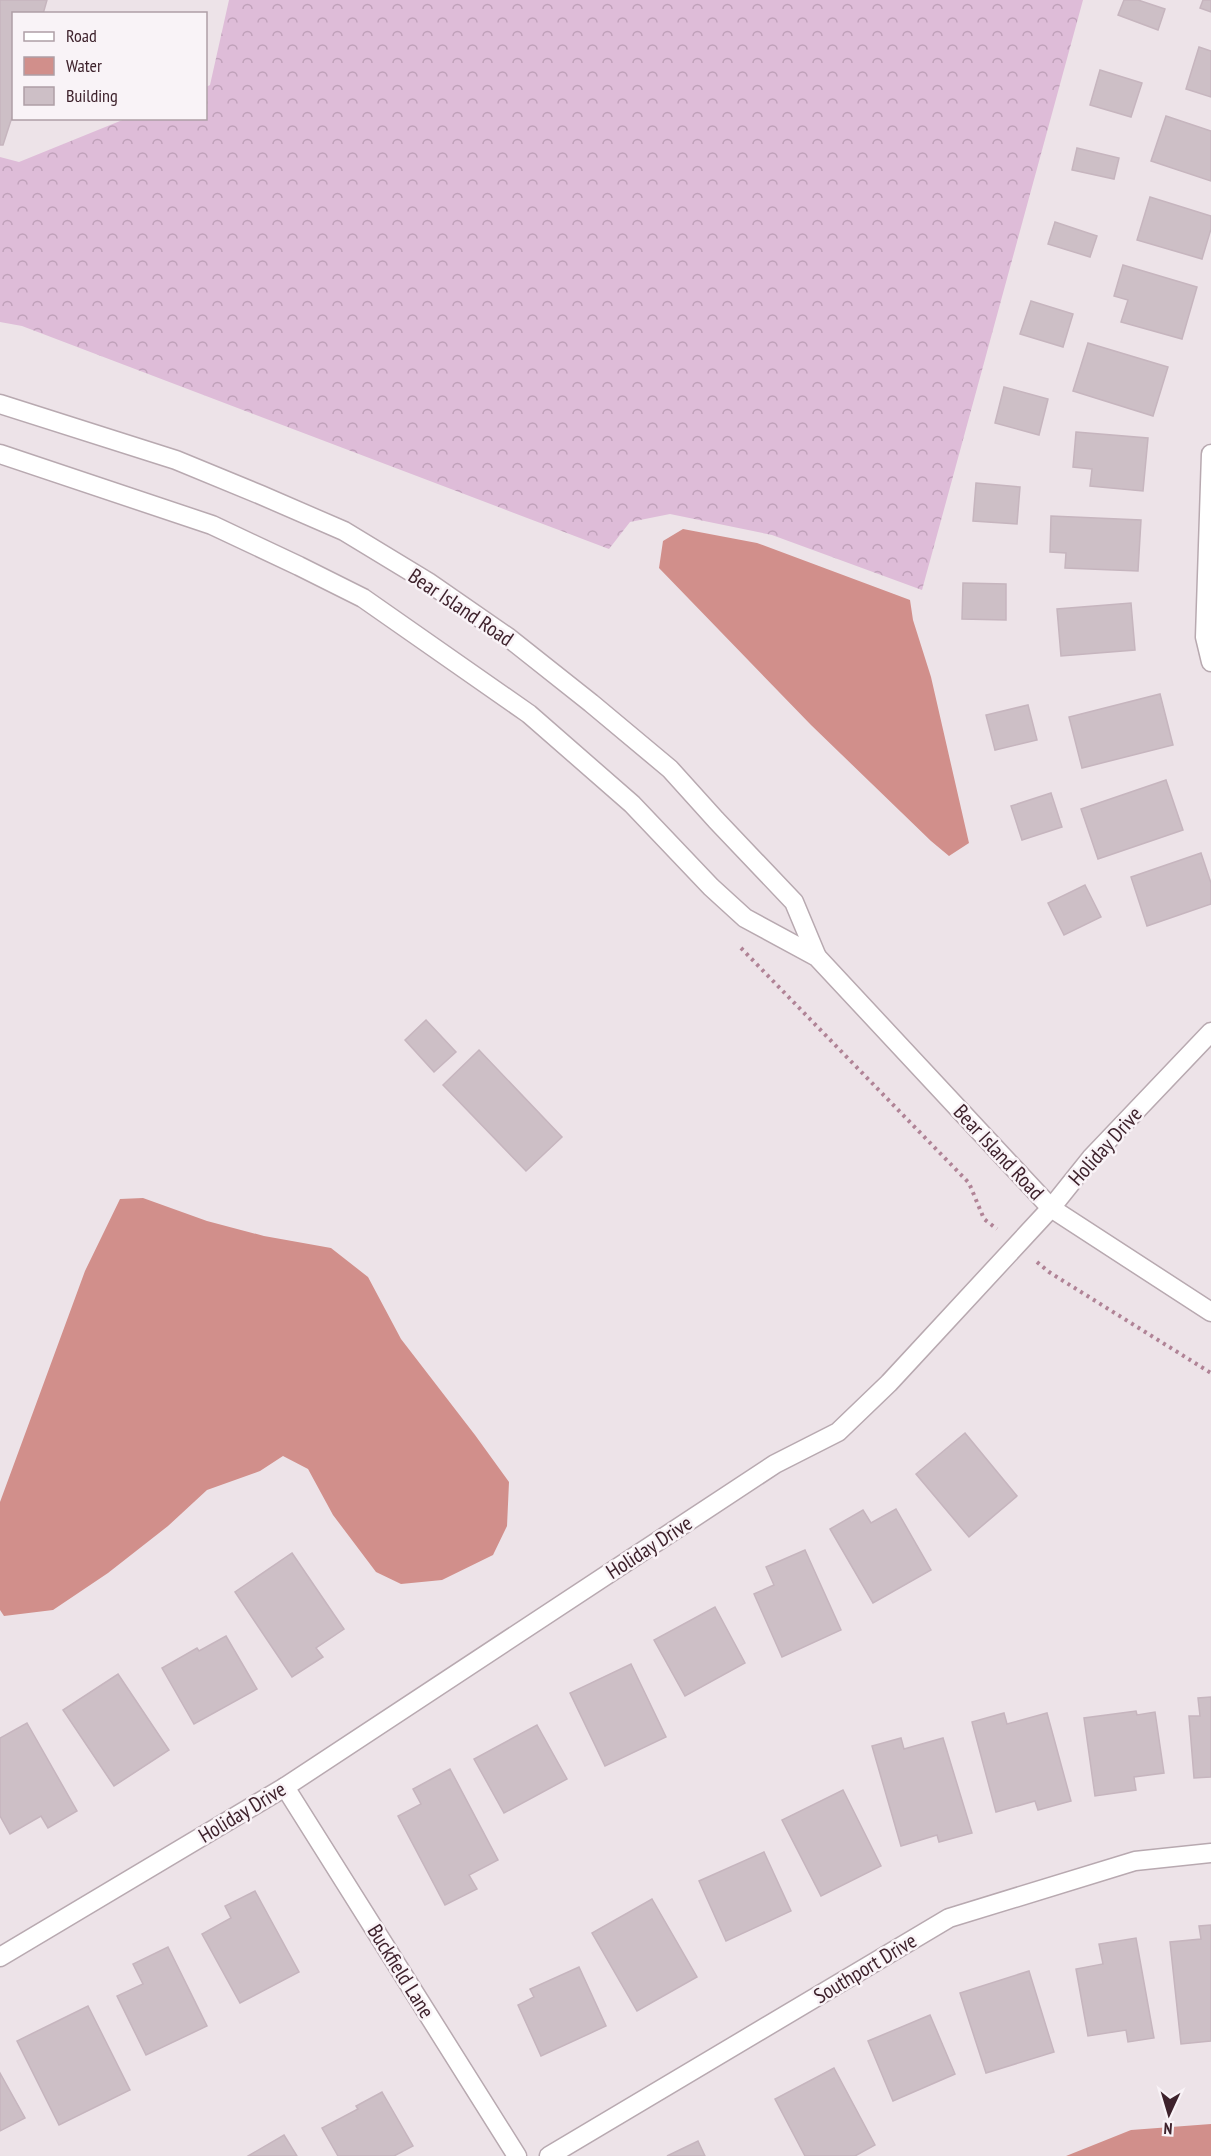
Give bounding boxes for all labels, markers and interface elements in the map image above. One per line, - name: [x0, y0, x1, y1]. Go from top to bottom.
- legend: [12, 12, 207, 120]
- text: Road: [66, 24, 97, 47]
- text: Water: [66, 54, 102, 77]
- text: Building: [66, 84, 118, 107]
- street label: Bear Island Road: [403, 562, 519, 652]
- street label: Bear Island Road: [948, 1099, 1050, 1205]
- street label: Holiday Drive: [1062, 1101, 1148, 1191]
- street label: Holiday Drive: [601, 1509, 697, 1585]
- street label: Holiday Drive: [193, 1775, 291, 1849]
- street label: Buckfield Lane: [362, 1919, 440, 2023]
- street label: Southport Drive: [809, 1927, 921, 2009]
- north arrow: [1139, 2084, 1199, 2144]
- text: N: [1163, 2119, 1173, 2139]

